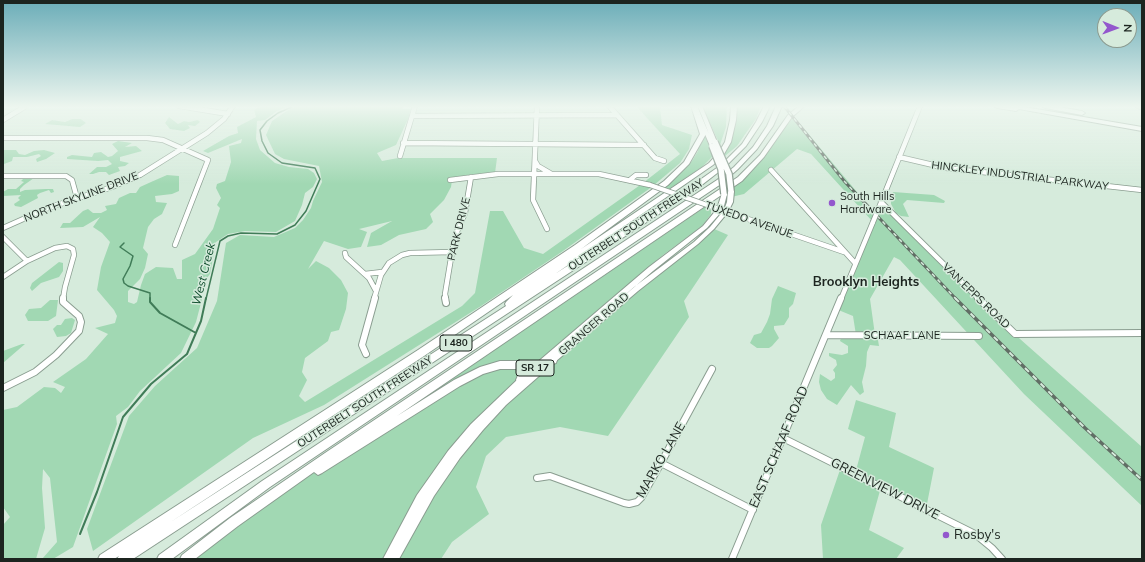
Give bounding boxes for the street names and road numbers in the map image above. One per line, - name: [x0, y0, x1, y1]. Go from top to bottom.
- street label: HINCKLEY INDUSTRIAL PARKWAY: [931, 159, 1109, 193]
- street label: NORTH SKYLINE DRIVE: [22, 169, 140, 225]
- street label: OUTERBELT SOUTH FREEWAY: [566, 176, 706, 274]
- street label: PARK DRIVE: [445, 196, 473, 262]
- street label: TUXEDO AVENUE: [703, 199, 795, 241]
- street label: VAN EPPS ROAD: [939, 260, 1013, 332]
- street label: GRANGER ROAD: [556, 290, 632, 358]
- street label: SCHAAF LANE: [864, 329, 940, 343]
- road number: I 480: [440, 335, 472, 351]
- street label: OUTERBELT SOUTH FREEWAY: [295, 353, 435, 451]
- road number: SR 17: [516, 360, 554, 376]
- street label: EAST SCHAAF ROAD: [746, 384, 812, 510]
- street label: MARKO LANE: [633, 419, 689, 501]
- street label: GREENVIEW DRIVE: [828, 455, 942, 523]

